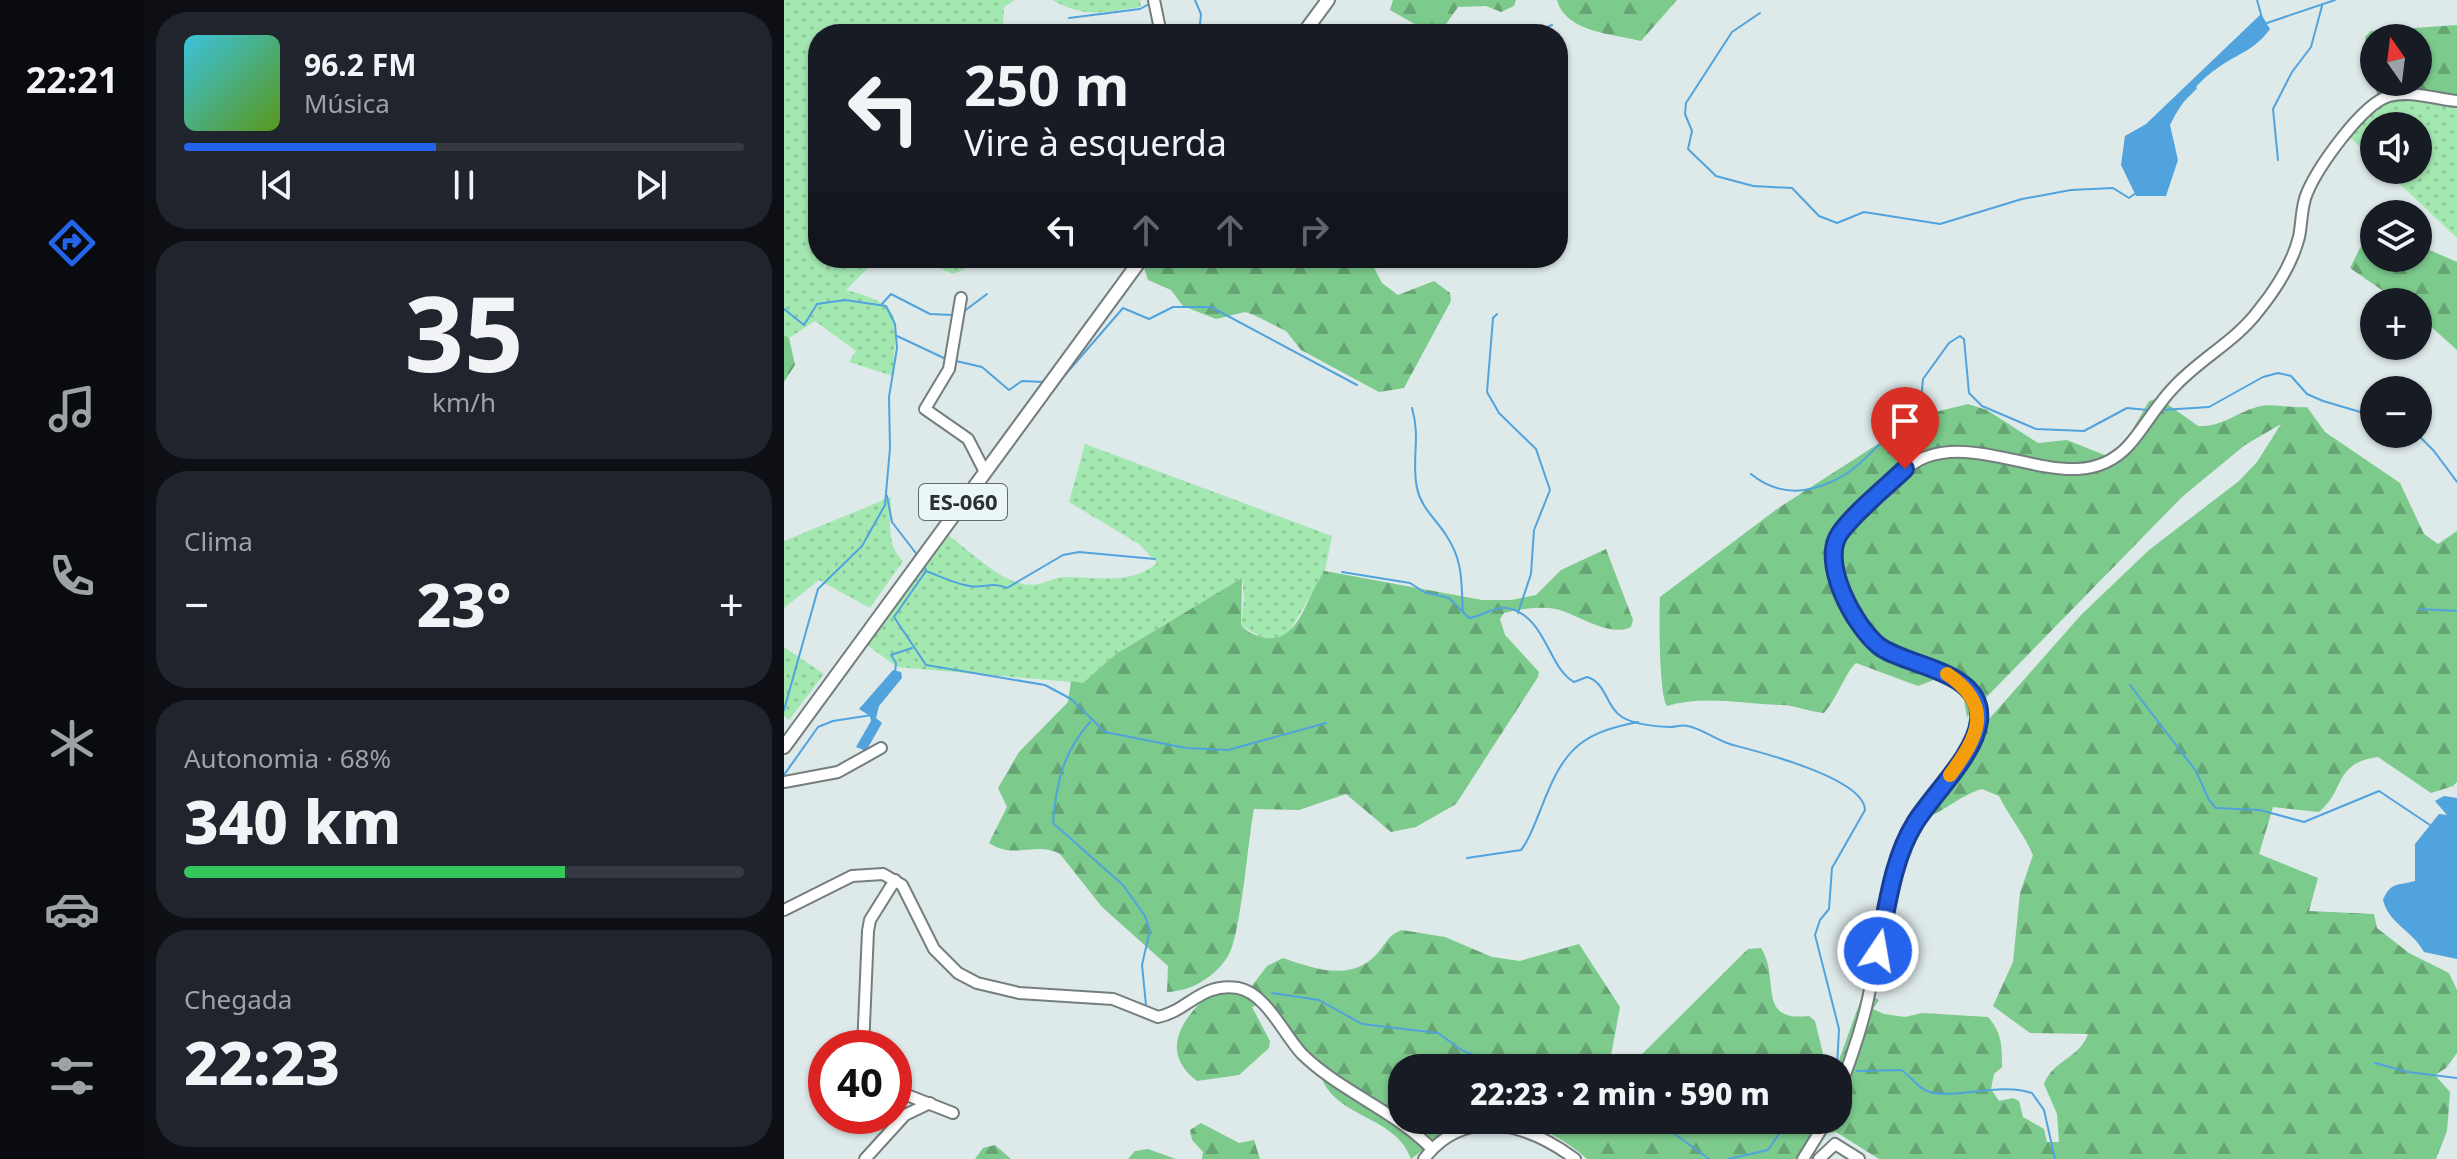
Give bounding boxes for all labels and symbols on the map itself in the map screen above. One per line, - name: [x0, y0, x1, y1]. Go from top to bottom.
- north arrow: [2360, 24, 2432, 96]
- pin: [1871, 387, 1939, 469]
- road number: ES-060: [919, 484, 1007, 520]
- position arrow: [1836, 909, 1920, 993]
- speed limit sign: 40: [808, 1030, 912, 1134]

